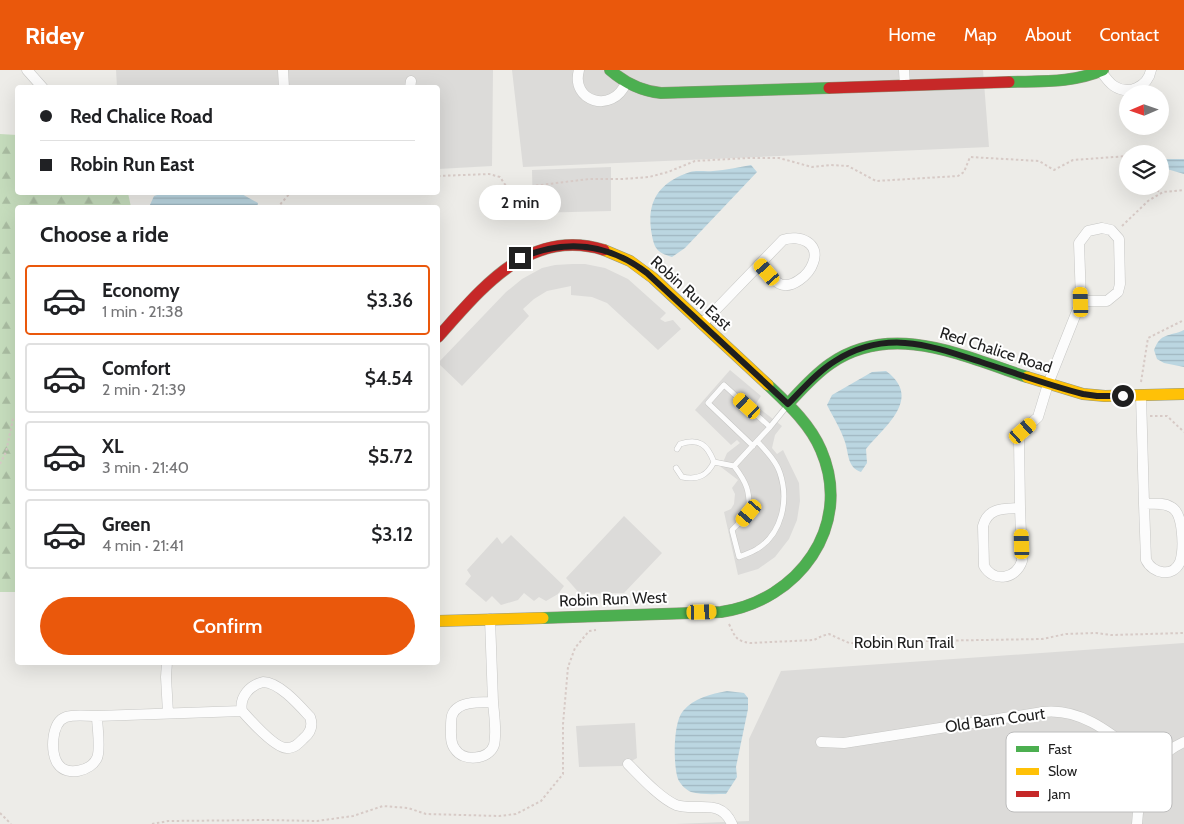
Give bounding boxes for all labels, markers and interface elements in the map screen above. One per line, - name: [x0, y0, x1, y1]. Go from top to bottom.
- text: Ridey: [25, 21, 84, 50]
- text: Home: [888, 24, 936, 46]
- text: Map: [964, 24, 997, 46]
- text: About: [1025, 24, 1071, 46]
- text: Contact: [1099, 24, 1159, 46]
- north arrow: [1119, 85, 1169, 135]
- map controls: [1119, 85, 1169, 195]
- text: Red Chalice Road: [70, 105, 213, 128]
- button: layers: [1119, 145, 1169, 195]
- text: Robin Run East: [70, 153, 194, 176]
- callout: 2 min: [479, 186, 561, 220]
- text: 2 min: [501, 193, 539, 212]
- text: Choose a ride: [40, 221, 169, 248]
- route end: [509, 247, 531, 269]
- street label: Robin Run East: [647, 252, 736, 335]
- car: [751, 256, 782, 288]
- icon: car: [42, 278, 87, 323]
- text: Economy: [102, 279, 180, 302]
- car: [1072, 287, 1089, 317]
- text: $3.36: [367, 289, 413, 312]
- text: 1 min · 21:38: [102, 302, 183, 321]
- street label: Red Chalice Road: [937, 323, 1055, 377]
- icon: car: [42, 356, 87, 401]
- text: Comfort: [102, 357, 171, 380]
- text: $4.54: [365, 367, 413, 390]
- text: 2 min · 21:39: [102, 380, 186, 399]
- route start: [1112, 385, 1134, 407]
- car: [730, 390, 763, 422]
- car: [1006, 415, 1039, 447]
- icon: car: [42, 434, 87, 479]
- text: XL: [102, 435, 123, 458]
- text: $5.72: [368, 445, 413, 468]
- text: 3 min · 21:40: [102, 458, 189, 477]
- car: [733, 497, 764, 529]
- icon: car: [42, 512, 87, 557]
- text: Green: [102, 513, 151, 536]
- text: $3.12: [371, 523, 413, 546]
- car: [1013, 529, 1030, 559]
- text: 4 min · 21:41: [102, 536, 184, 555]
- street label: Robin Run West: [559, 588, 668, 610]
- button: Confirm: [40, 597, 415, 655]
- car: [686, 604, 717, 620]
- street label: Robin Run Trail: [854, 633, 954, 652]
- street label: Old Barn Court: [944, 704, 1047, 736]
- legend: [1006, 732, 1172, 812]
- text: Fast: [1048, 740, 1072, 758]
- text: Slow: [1048, 762, 1077, 780]
- text: Jam: [1047, 785, 1070, 803]

